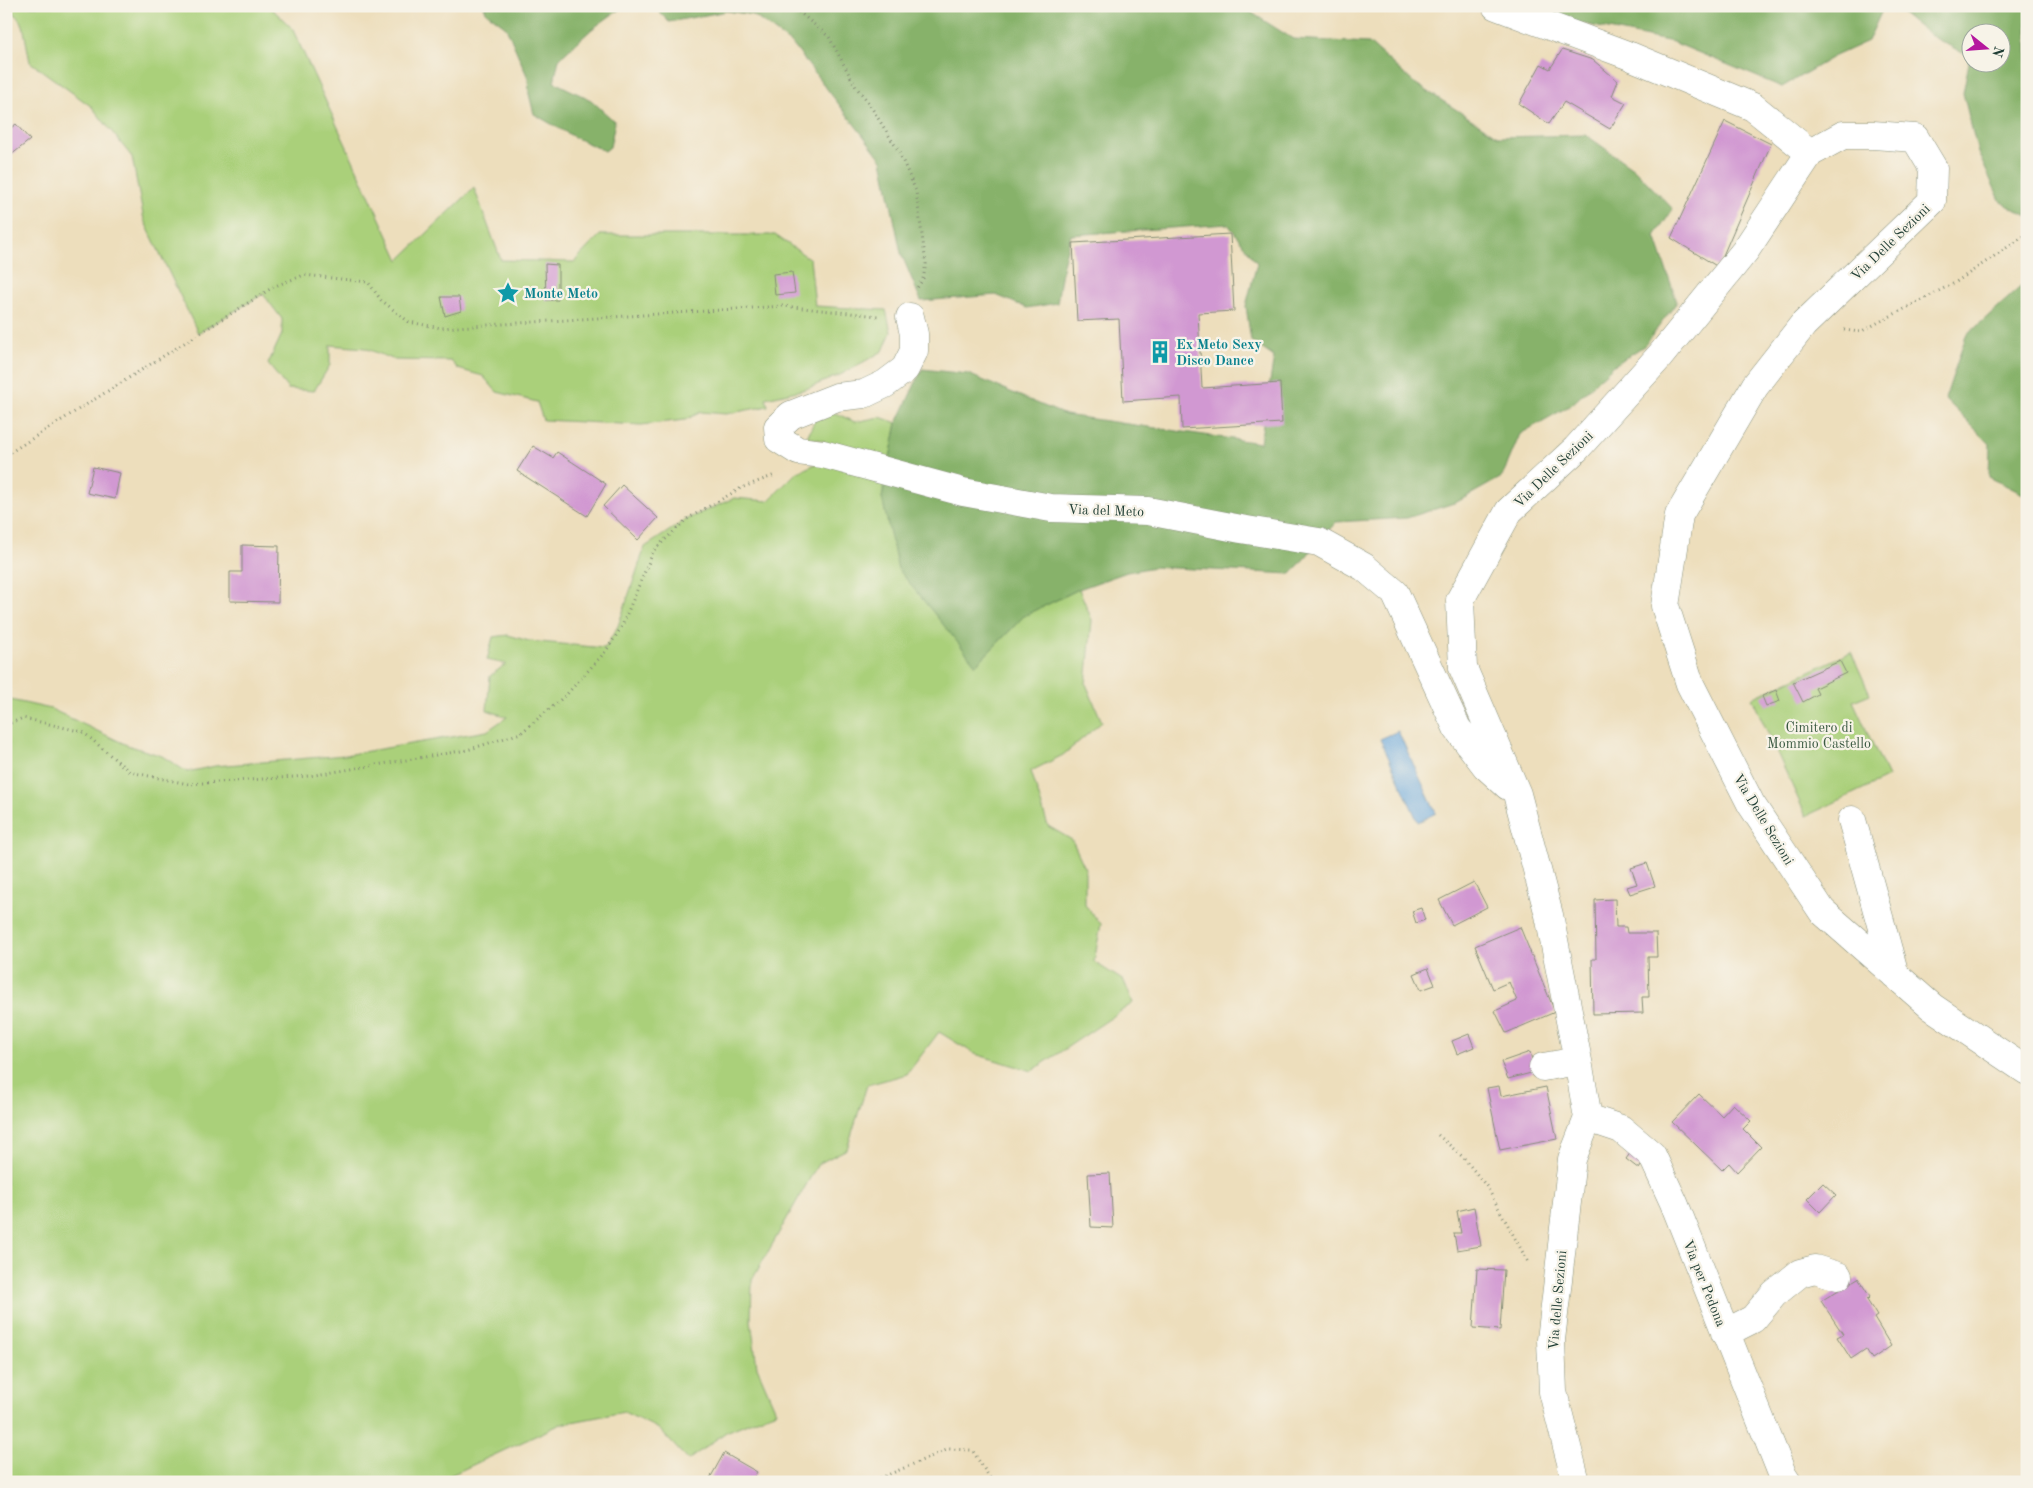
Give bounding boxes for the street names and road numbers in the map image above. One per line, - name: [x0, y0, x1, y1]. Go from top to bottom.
- street label: Via Delle Sezioni: [1849, 202, 1933, 284]
- street label: Via Delle Sezioni: [1512, 429, 1596, 511]
- street label: Via del Meto: [1068, 503, 1144, 519]
- street label: Via Delle Sezioni: [1731, 772, 1796, 868]
- street label: Via per Pedona: [1680, 1238, 1728, 1329]
- street label: Via delle Sezioni: [1547, 1250, 1569, 1350]

